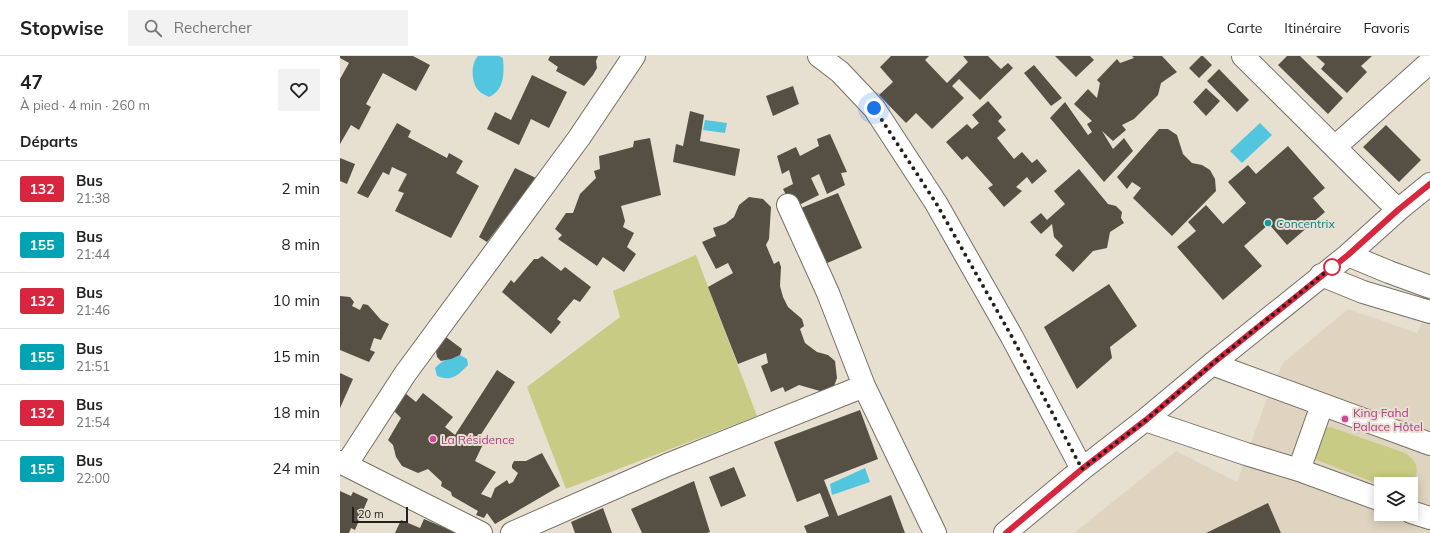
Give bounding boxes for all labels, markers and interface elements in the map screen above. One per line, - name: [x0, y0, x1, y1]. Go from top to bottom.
- search box: [128, 10, 408, 46]
- text: Stopwise: [20, 16, 104, 40]
- icon: search: [142, 17, 164, 39]
- text: Rechercher: [174, 18, 252, 37]
- text: Carte: [1227, 19, 1262, 37]
- text: Itinéraire: [1284, 19, 1341, 37]
- text: Favoris: [1363, 19, 1410, 37]
- button: heart: [278, 69, 320, 111]
- text: 47: [20, 70, 43, 94]
- text: À pied · 4 min · 260 m: [20, 97, 150, 113]
- your location: [864, 98, 884, 118]
- text: Départs: [20, 132, 78, 151]
- text: Bus: [76, 171, 103, 190]
- text: 2 min: [282, 179, 320, 198]
- text: 132: [29, 180, 55, 198]
- text: 21:38: [76, 190, 110, 206]
- place label: Concentrix: [1276, 216, 1335, 231]
- marker: Concentrix: [1263, 218, 1273, 228]
- text: Bus: [76, 227, 103, 246]
- text: 8 min: [282, 235, 320, 254]
- text: 155: [29, 236, 55, 254]
- text: 21:44: [76, 246, 110, 262]
- unlabelled marker: [1323, 258, 1341, 276]
- text: Bus: [76, 283, 103, 302]
- text: 10 min: [273, 291, 320, 310]
- text: 132: [29, 292, 55, 310]
- text: 21:46: [76, 302, 110, 318]
- text: Bus: [76, 339, 103, 358]
- text: 15 min: [273, 347, 320, 366]
- text: 155: [29, 348, 55, 366]
- text: 21:51: [76, 358, 110, 374]
- text: Bus: [76, 395, 103, 414]
- text: 18 min: [273, 403, 320, 422]
- text: 132: [29, 404, 55, 422]
- place label: King Fahd Palace Hôtel: [1353, 405, 1423, 434]
- text: 21:54: [76, 414, 110, 430]
- marker: King Fahd Palace Hôtel: [1340, 414, 1350, 424]
- place label: La Résidence: [441, 432, 514, 447]
- marker: La Résidence: [428, 434, 438, 444]
- text: Bus: [76, 451, 103, 470]
- text: 24 min: [273, 459, 320, 478]
- text: 155: [29, 460, 55, 478]
- text: 22:00: [76, 470, 110, 486]
- map controls: [1374, 477, 1418, 521]
- button: layers: [1374, 477, 1418, 521]
- scale bar: [352, 505, 408, 524]
- text: 20 m: [358, 507, 384, 521]

